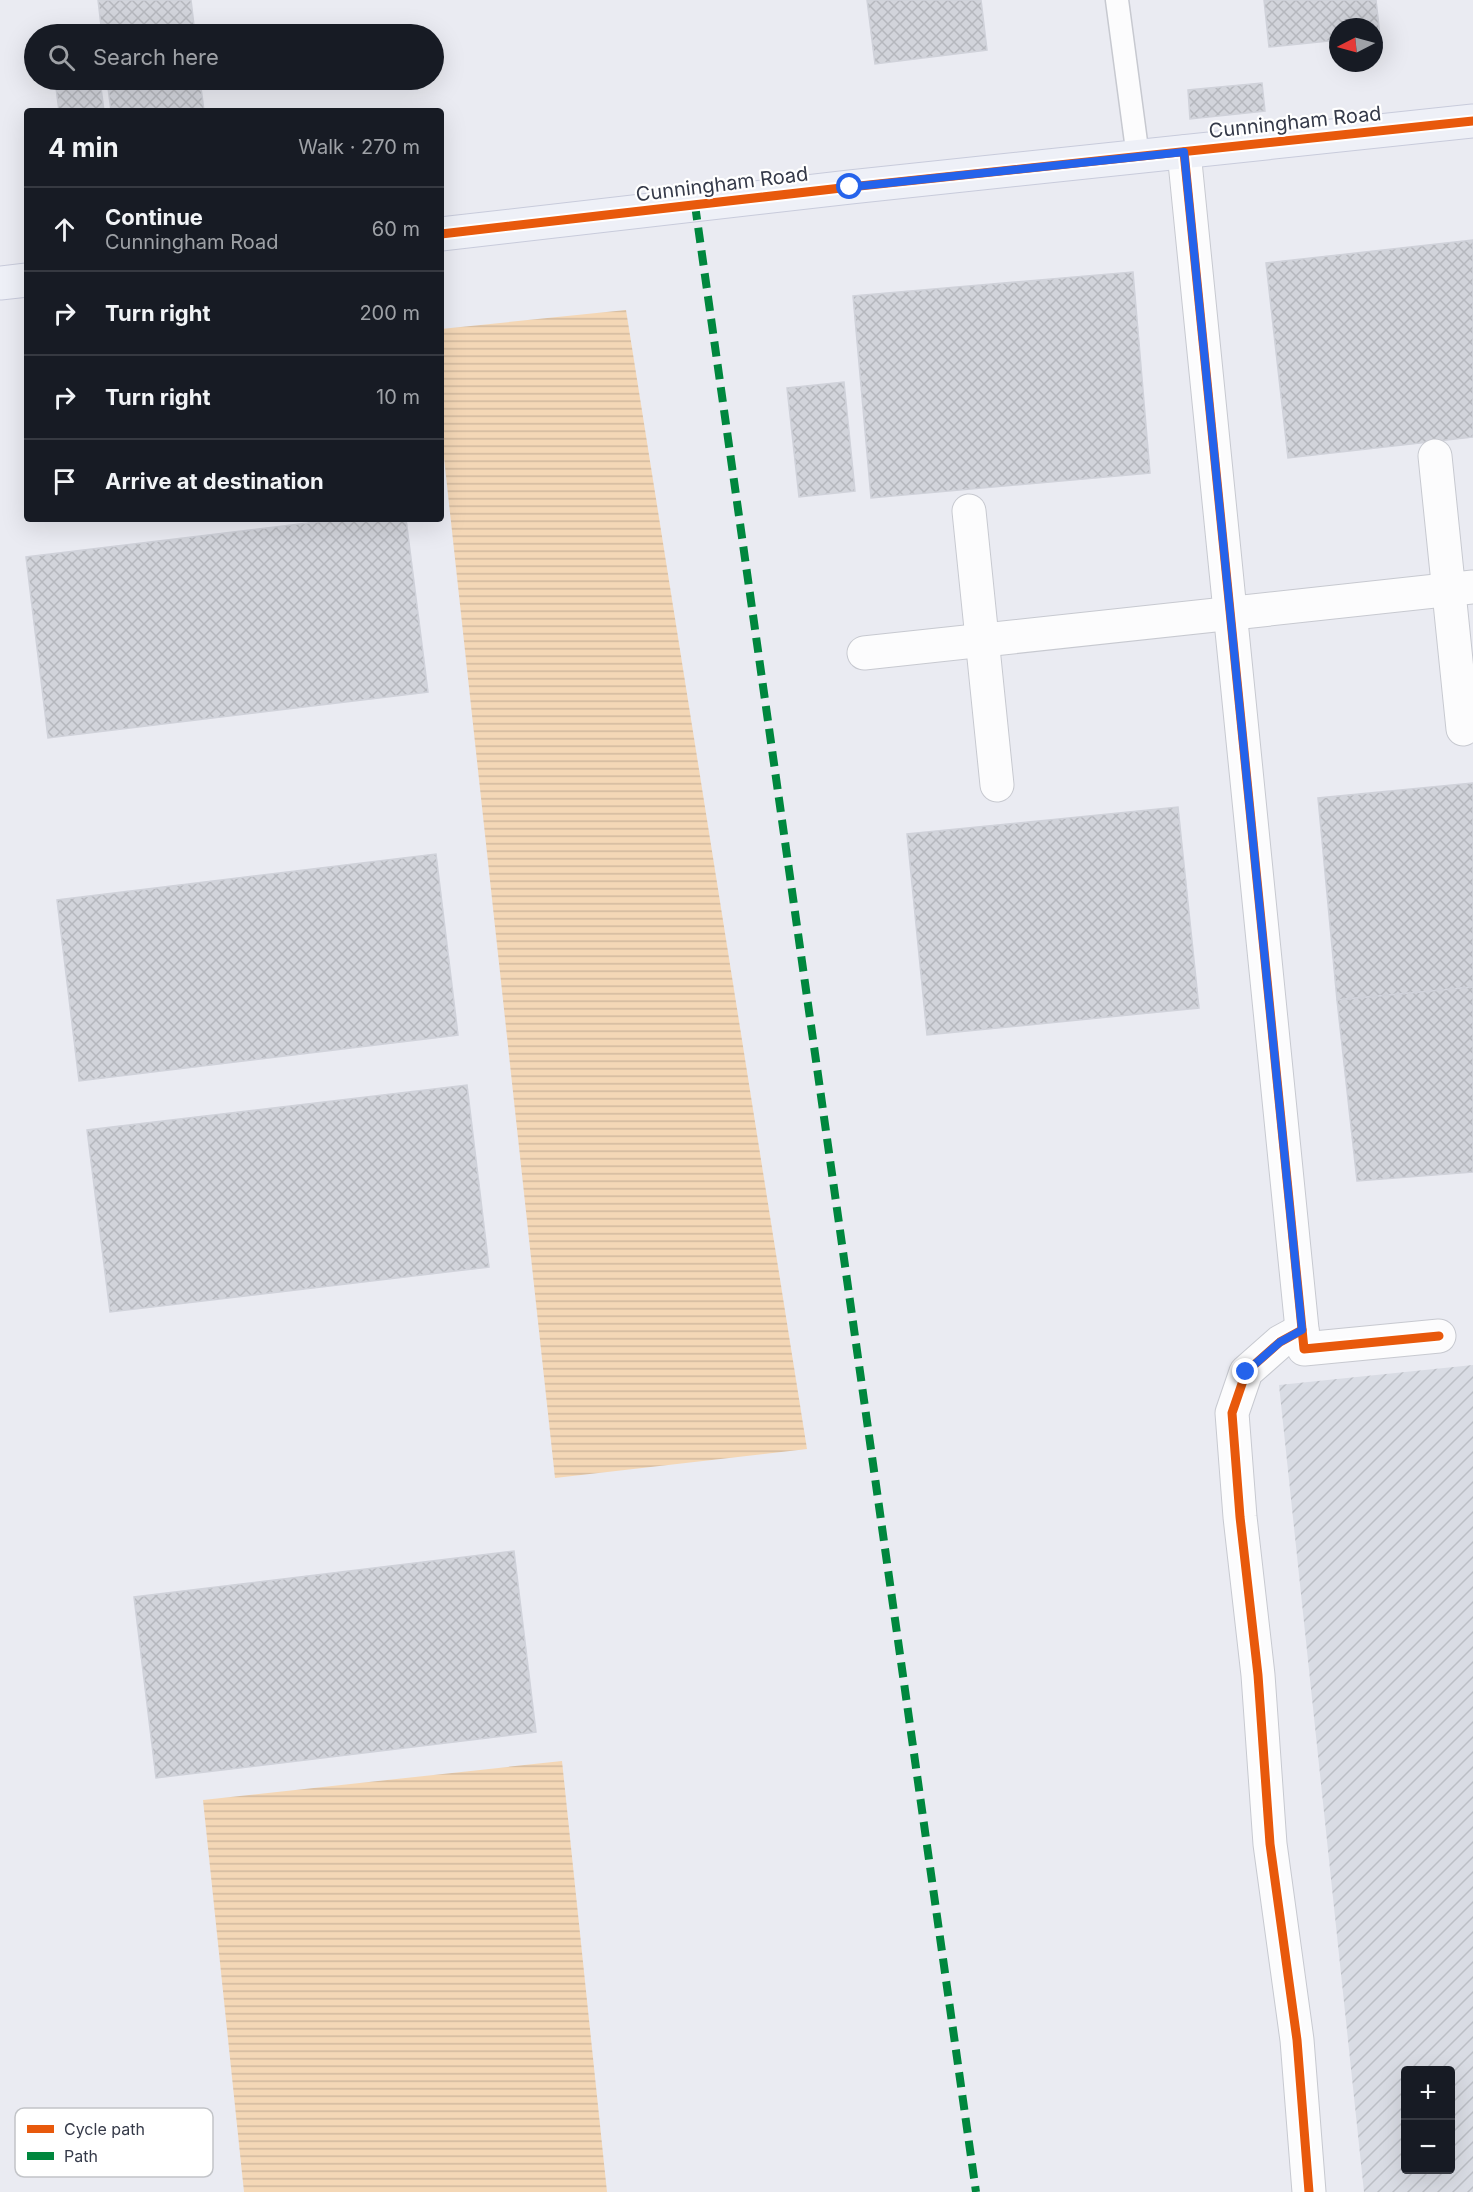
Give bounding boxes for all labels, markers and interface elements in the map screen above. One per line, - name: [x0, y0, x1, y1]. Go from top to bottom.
- north arrow: [1329, 18, 1383, 72]
- search box: [24, 24, 444, 90]
- icon: search: [45, 41, 78, 74]
- text: Search here: [93, 44, 219, 70]
- street label: Cunningham Road: [1208, 101, 1382, 143]
- text: 4 min: [48, 132, 119, 163]
- text: Walk · 270 m: [298, 135, 420, 159]
- street label: Cunningham Road: [634, 162, 810, 206]
- route start: [836, 173, 862, 199]
- text: Continue: [105, 204, 203, 230]
- icon: ahead: [48, 213, 81, 246]
- text: 60 m: [372, 217, 420, 241]
- text: Cunningham Road: [105, 230, 278, 254]
- icon: right: [48, 297, 81, 330]
- text: Turn right: [105, 300, 211, 326]
- text: 200 m: [359, 301, 420, 325]
- icon: right: [48, 381, 81, 414]
- text: Turn right: [105, 384, 211, 410]
- text: 10 m: [376, 385, 420, 409]
- icon: arrive: [48, 465, 81, 498]
- text: Arrive at destination: [105, 468, 324, 494]
- route end: [1232, 1358, 1258, 1384]
- map controls: [1401, 2066, 1455, 2174]
- button: +: [1401, 2066, 1455, 2120]
- legend: [15, 2108, 213, 2177]
- text: Cycle path: [64, 2119, 145, 2139]
- button: −: [1401, 2120, 1455, 2174]
- text: Path: [64, 2146, 98, 2166]

